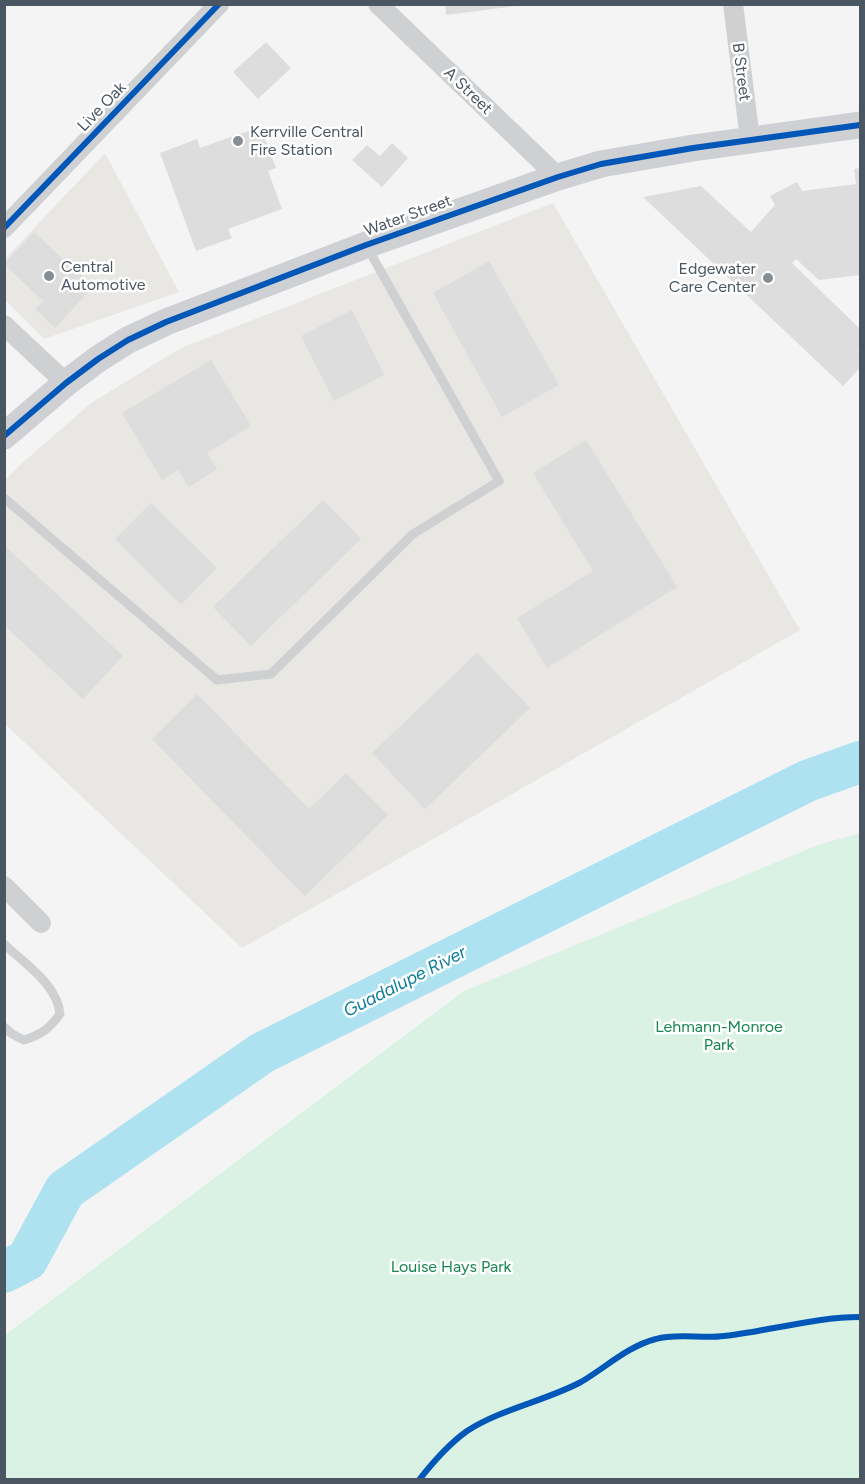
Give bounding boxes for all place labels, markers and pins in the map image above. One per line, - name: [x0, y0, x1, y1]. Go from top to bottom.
- place label: Kerrville Central Fire Station: [250, 122, 363, 160]
- marker: Kerrville Central Fire Station: [231, 134, 245, 148]
- place label: Central Automotive: [61, 257, 146, 295]
- place label: Edgewater Care Center: [669, 259, 756, 297]
- marker: Central Automotive: [42, 269, 56, 283]
- marker: Edgewater Care Center: [761, 271, 775, 285]

